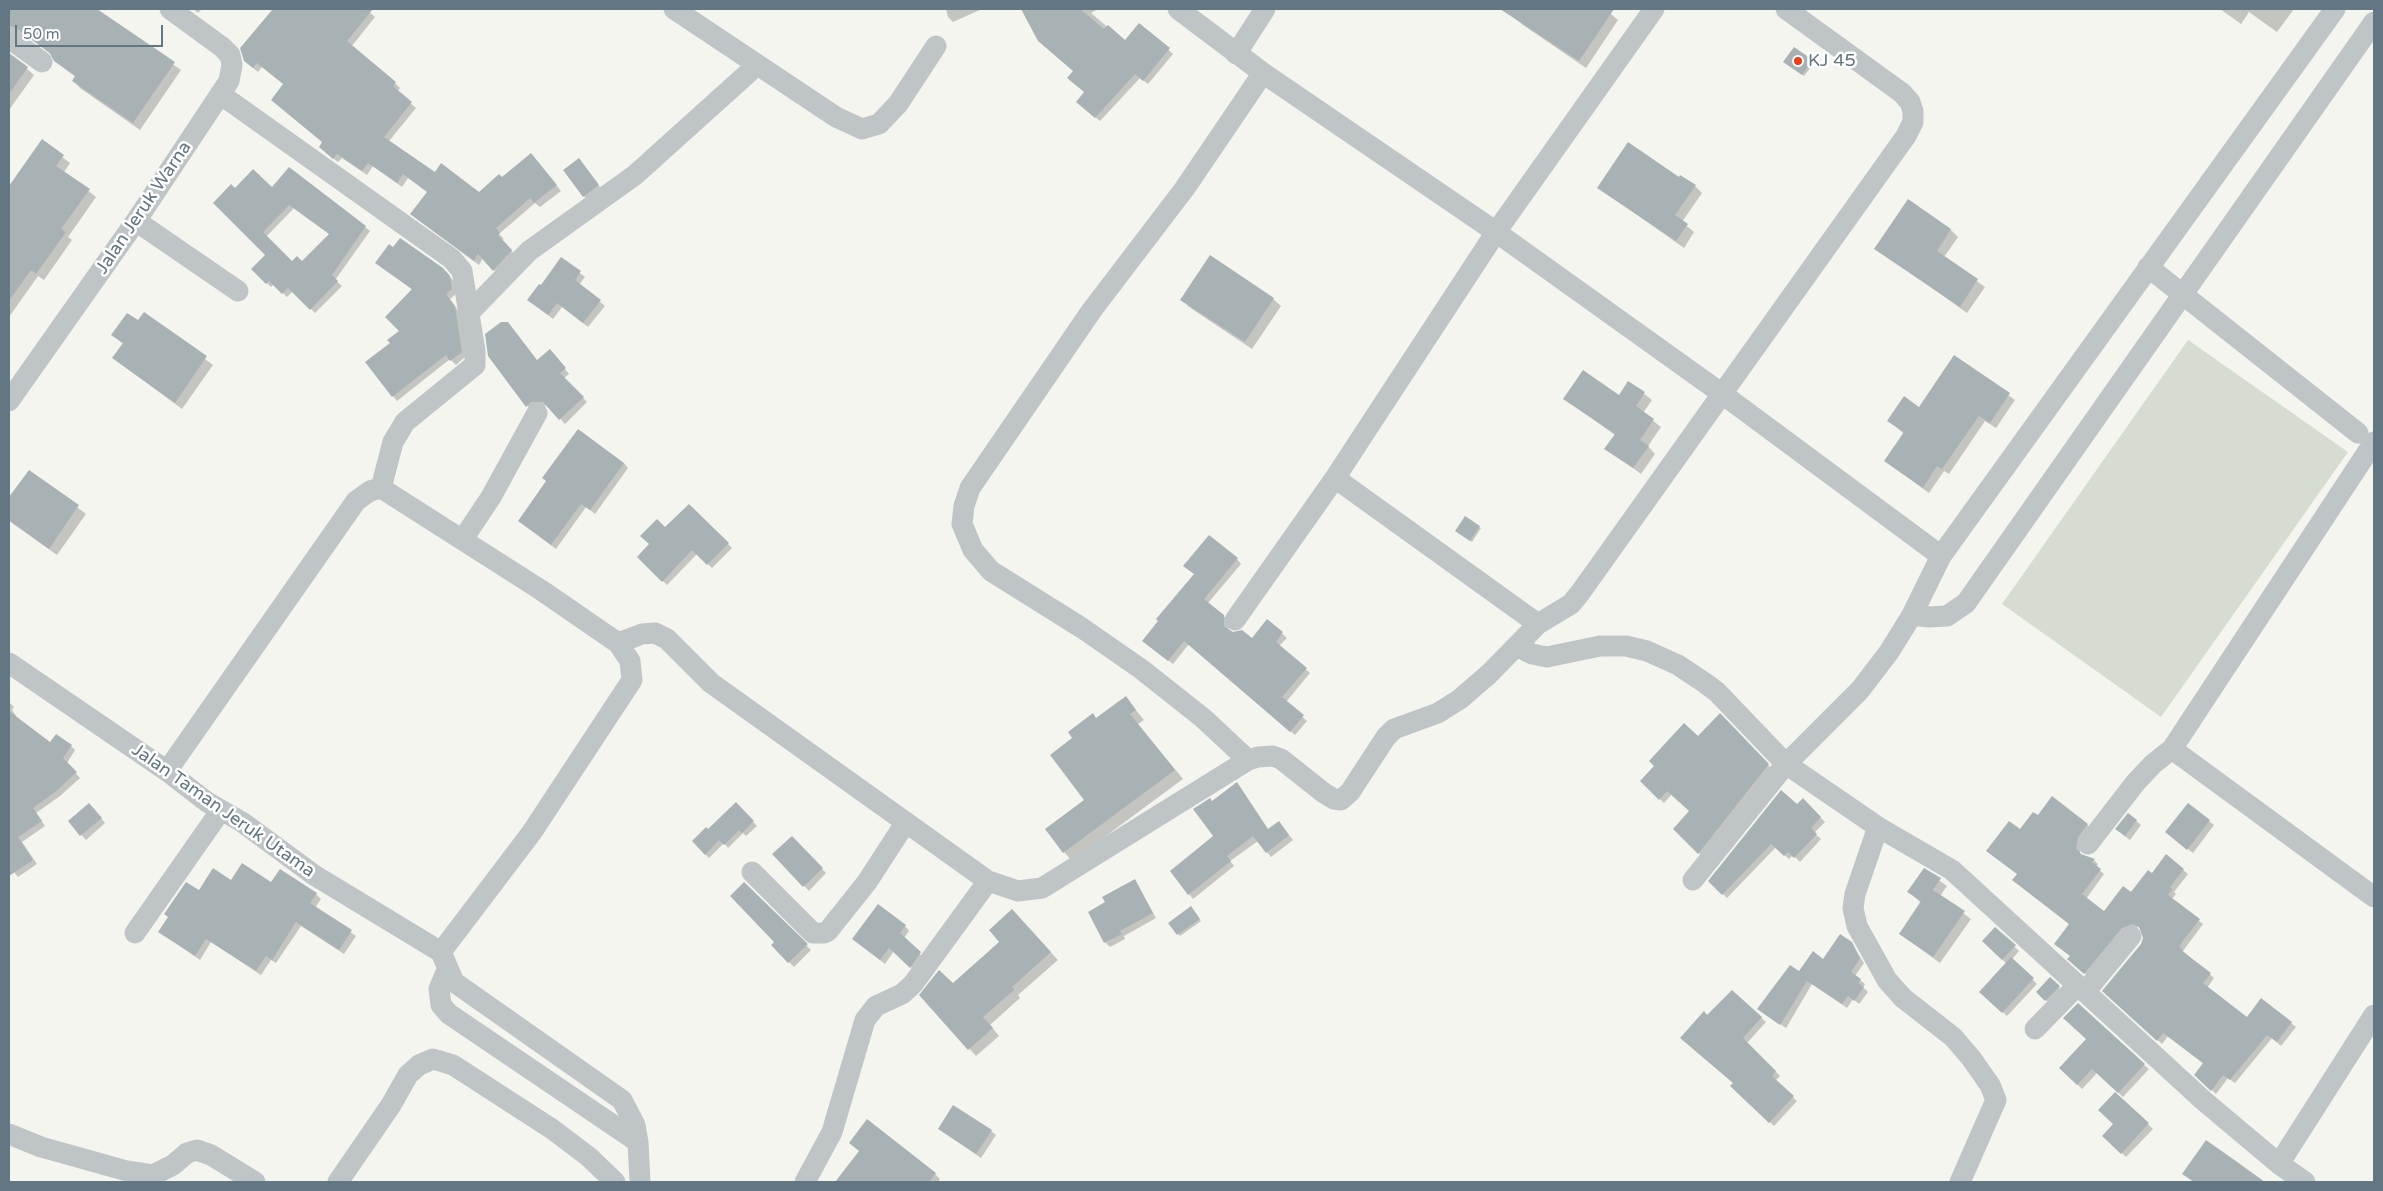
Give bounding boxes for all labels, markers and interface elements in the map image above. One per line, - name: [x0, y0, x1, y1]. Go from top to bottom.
- scale bar: [18, 15, 165, 47]
- text: 50 m: [23, 25, 60, 43]
- place label: KJ 45: [1808, 50, 1856, 72]
- marker: KJ 45: [1792, 55, 1804, 67]
- street label: Jalan Jeruk Warna: [92, 138, 196, 278]
- street label: Jalan Taman Jeruk Utama: [127, 739, 319, 883]

